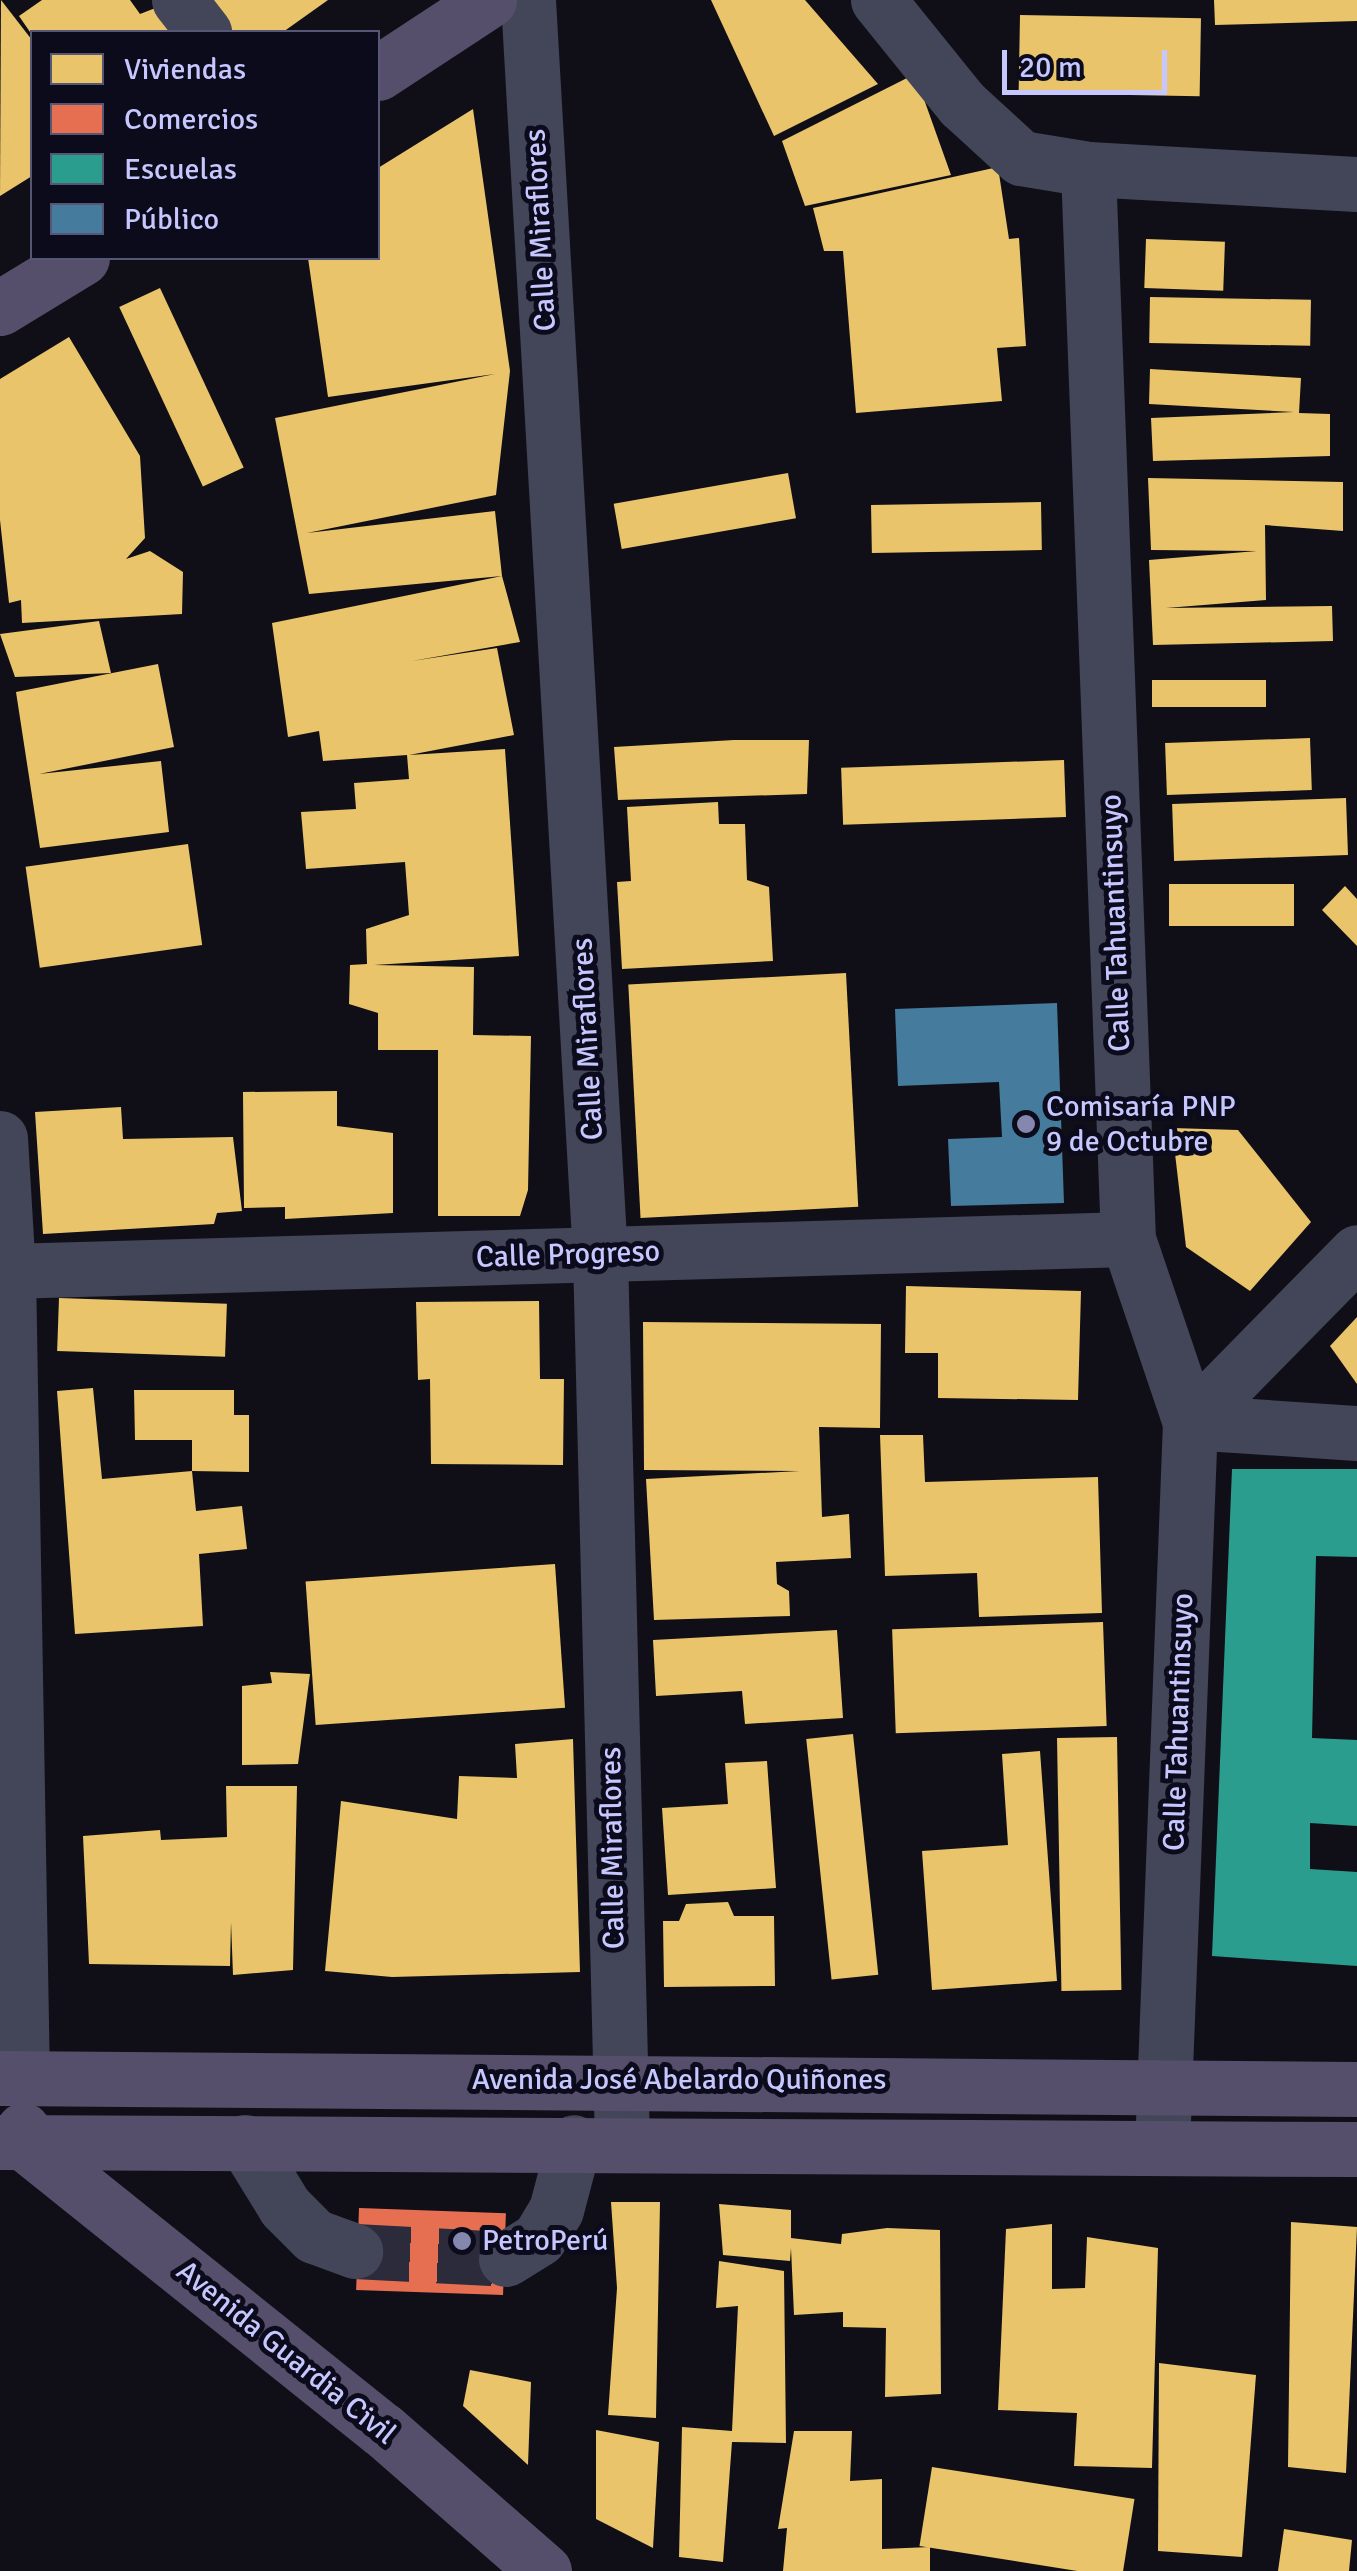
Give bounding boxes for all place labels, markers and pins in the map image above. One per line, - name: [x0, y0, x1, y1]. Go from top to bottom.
- place label: Comisaría PNP 9 de Octubre: [1046, 1089, 1236, 1160]
- marker: Comisaría PNP 9 de Octubre: [1015, 1113, 1037, 1135]
- place label: PetroPerú: [482, 2223, 608, 2259]
- marker: PetroPerú: [451, 2230, 473, 2252]

